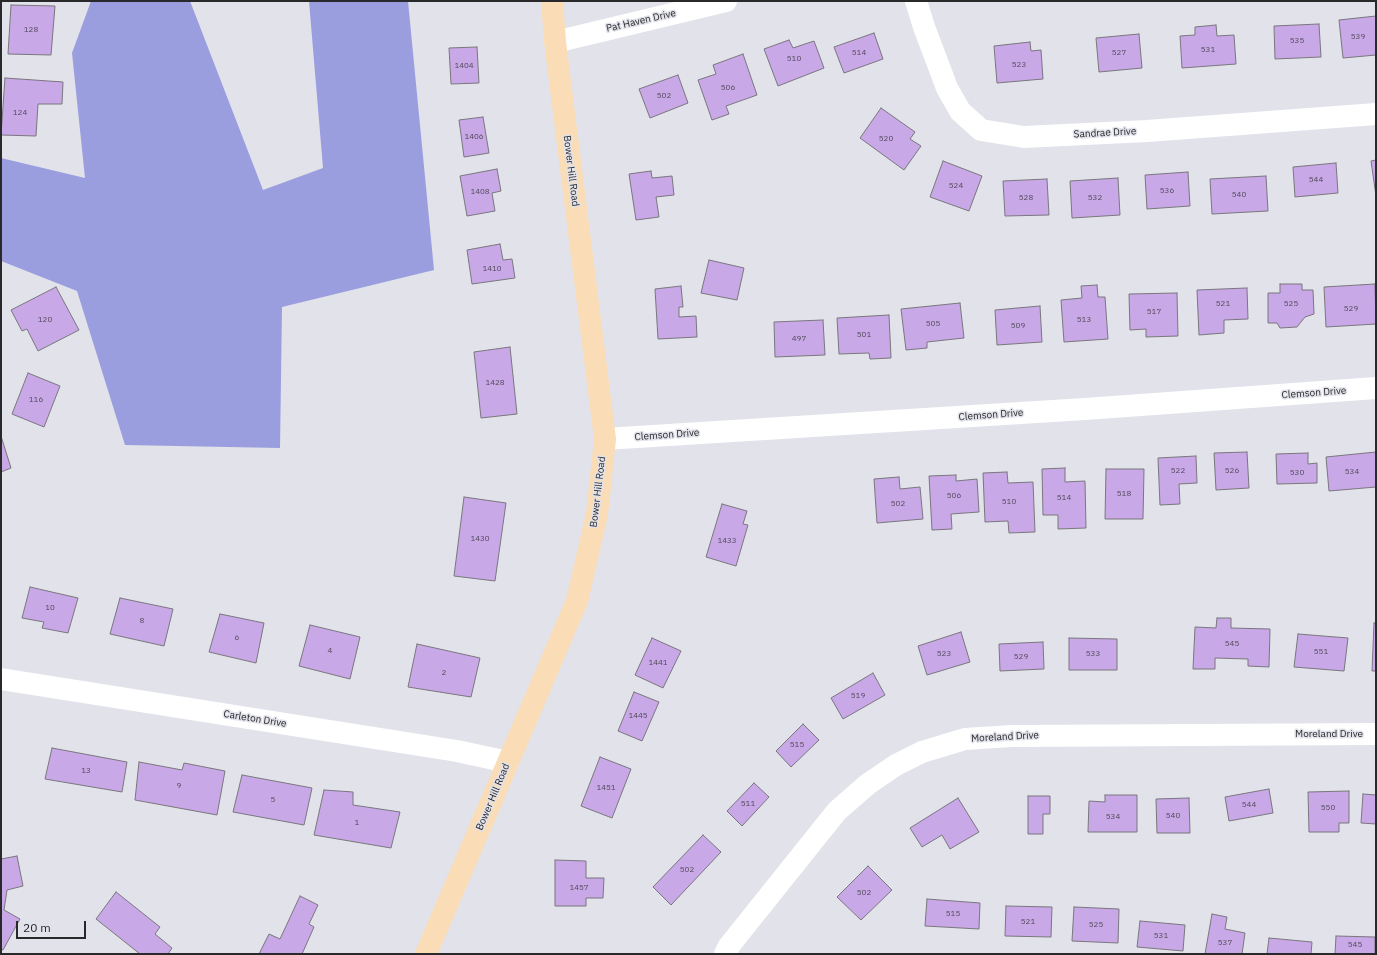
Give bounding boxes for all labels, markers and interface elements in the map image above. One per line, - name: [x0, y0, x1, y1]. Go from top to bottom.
- street label: Pat Haven Drive: [605, 7, 677, 35]
- house number: 128: [24, 25, 38, 35]
- house number: 539: [1351, 32, 1365, 42]
- house number: 535: [1290, 36, 1304, 46]
- house number: 531: [1201, 45, 1215, 55]
- house number: 514: [852, 48, 866, 58]
- house number: 527: [1112, 48, 1126, 58]
- house number: 510: [787, 54, 801, 64]
- house number: 523: [1012, 60, 1026, 70]
- house number: 1404: [454, 61, 474, 71]
- house number: 506: [721, 83, 735, 93]
- house number: 502: [657, 91, 671, 101]
- house number: 124: [13, 108, 27, 118]
- street label: Sandrae Drive: [1073, 125, 1137, 141]
- house number: 1406: [464, 132, 484, 142]
- house number: 520: [879, 134, 893, 144]
- street label: Bower Hill Road: [561, 135, 581, 207]
- house number: 544: [1309, 175, 1323, 185]
- house number: 524: [949, 181, 963, 191]
- house number: 536: [1160, 186, 1174, 196]
- house number: 1408: [470, 187, 490, 197]
- house number: 540: [1232, 190, 1246, 200]
- house number: 528: [1019, 193, 1033, 203]
- house number: 532: [1088, 193, 1102, 203]
- house number: 1410: [482, 264, 502, 274]
- house number: 521: [1216, 299, 1230, 309]
- house number: 525: [1284, 299, 1298, 309]
- house number: 529: [1344, 304, 1358, 314]
- house number: 517: [1147, 307, 1161, 317]
- house number: 120: [38, 315, 52, 325]
- house number: 513: [1077, 315, 1091, 325]
- house number: 505: [926, 319, 940, 329]
- house number: 509: [1011, 321, 1025, 331]
- house number: 501: [857, 330, 871, 340]
- house number: 497: [792, 334, 806, 344]
- house number: 1428: [485, 378, 505, 388]
- street label: Clemson Drive: [1281, 385, 1347, 401]
- house number: 116: [29, 395, 43, 405]
- street label: Clemson Drive: [958, 407, 1024, 423]
- street label: Clemson Drive: [634, 427, 700, 443]
- street label: Bower Hill Road: [588, 456, 608, 528]
- house number: 522: [1171, 466, 1185, 476]
- house number: 526: [1225, 466, 1239, 476]
- house number: 534: [1345, 467, 1359, 477]
- house number: 530: [1290, 468, 1304, 478]
- house number: 518: [1117, 489, 1131, 499]
- house number: 506: [947, 491, 961, 501]
- house number: 514: [1057, 493, 1071, 503]
- house number: 510: [1002, 497, 1016, 507]
- house number: 502: [891, 499, 905, 509]
- house number: 1430: [470, 534, 490, 544]
- house number: 1433: [717, 536, 737, 546]
- house number: 10: [45, 603, 55, 613]
- house number: 8: [140, 616, 144, 626]
- house number: 6: [235, 633, 239, 643]
- house number: 545: [1225, 639, 1239, 649]
- house number: 4: [328, 646, 332, 656]
- house number: 551: [1314, 647, 1328, 657]
- house number: 523: [937, 649, 951, 659]
- house number: 533: [1086, 649, 1100, 659]
- house number: 529: [1014, 652, 1028, 662]
- house number: 1441: [648, 658, 668, 668]
- house number: 2: [442, 668, 446, 678]
- house number: 519: [851, 691, 865, 701]
- street label: Carleton Drive: [223, 708, 287, 730]
- house number: 1445: [628, 711, 648, 721]
- street label: Moreland Drive: [1295, 728, 1363, 740]
- street label: Moreland Drive: [971, 729, 1039, 745]
- house number: 515: [790, 740, 804, 750]
- street label: Bower Hill Road: [474, 762, 512, 832]
- house number: 13: [81, 766, 91, 776]
- house number: 9: [177, 781, 181, 791]
- house number: 1451: [596, 783, 616, 793]
- house number: 5: [271, 795, 275, 805]
- house number: 511: [741, 799, 755, 809]
- house number: 544: [1242, 800, 1256, 810]
- house number: 550: [1321, 803, 1335, 813]
- house number: 540: [1166, 811, 1180, 821]
- house number: 534: [1106, 812, 1120, 822]
- house number: 1: [355, 818, 359, 828]
- house number: 502: [680, 865, 694, 875]
- house number: 1457: [569, 883, 589, 893]
- house number: 502: [857, 888, 871, 898]
- house number: 515: [946, 909, 960, 919]
- scale bar: [18, 913, 88, 939]
- house number: 521: [1021, 917, 1035, 927]
- text: 20 m: [23, 920, 51, 935]
- house number: 525: [1089, 920, 1103, 930]
- house number: 531: [1154, 931, 1168, 941]
- house number: 537: [1218, 938, 1232, 948]
- house number: 545: [1348, 940, 1362, 950]

